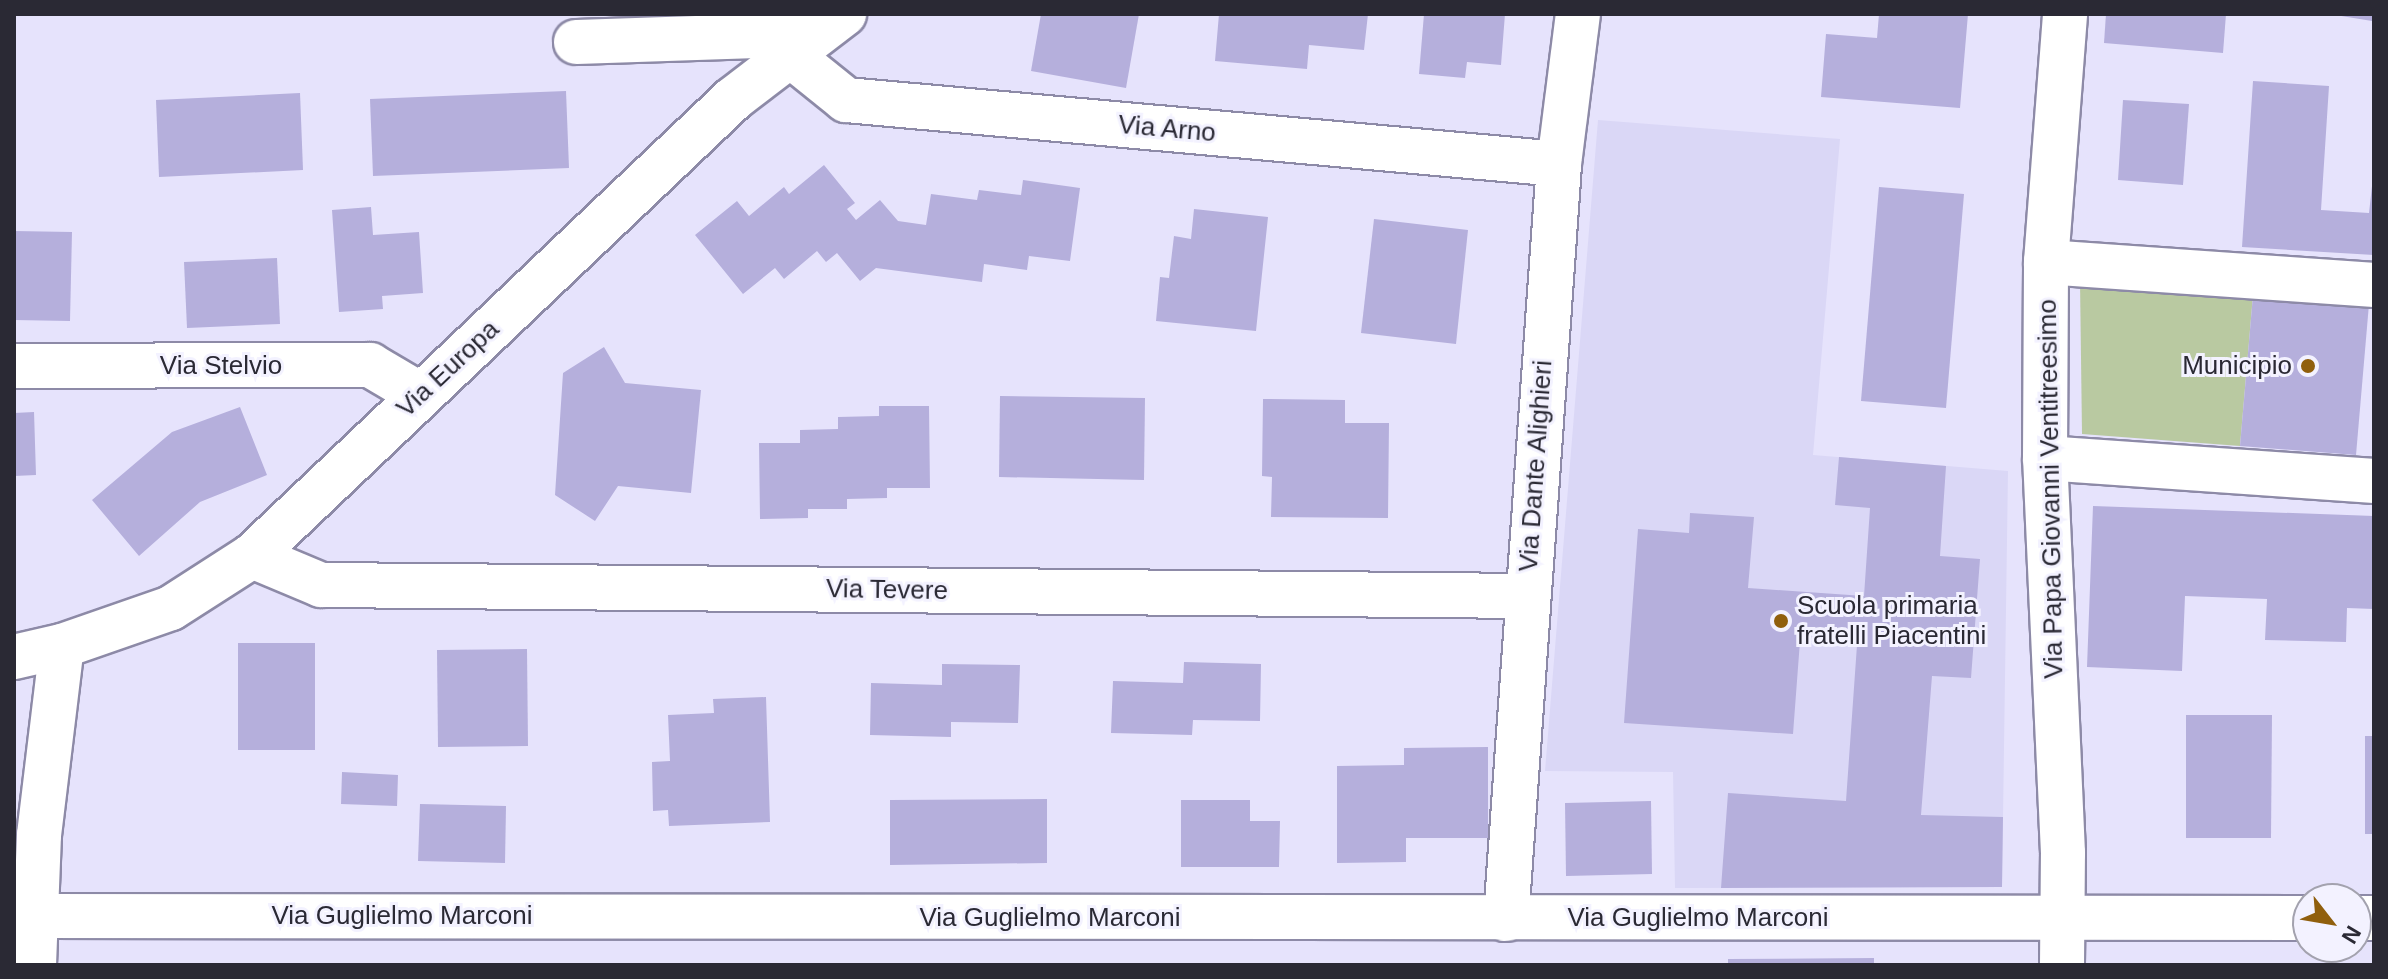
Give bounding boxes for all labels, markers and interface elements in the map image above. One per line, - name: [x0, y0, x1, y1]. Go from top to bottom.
- street label: Via Arno: [1116, 109, 1218, 149]
- street label: Via Papa Giovanni Ventitreesimo: [2032, 299, 2070, 679]
- street label: Via Europa: [390, 314, 506, 424]
- street label: Via Stelvio: [160, 350, 282, 382]
- place label: Municipio: [2182, 350, 2292, 382]
- marker: Municipio: [2299, 357, 2317, 375]
- street label: Via Dante Alighieri: [1513, 358, 1559, 574]
- street label: Via Tevere: [826, 573, 948, 607]
- place label: Scuola primaria fratelli Piacentini: [1797, 590, 1986, 652]
- marker: Scuola primaria fratelli Piacentini: [1772, 612, 1790, 630]
- north arrow: [2292, 883, 2372, 963]
- street label: Via Guglielmo Marconi: [271, 900, 533, 932]
- street label: Via Guglielmo Marconi: [919, 902, 1181, 934]
- street label: Via Guglielmo Marconi: [1567, 902, 1829, 934]
- text: N: [2336, 921, 2366, 948]

